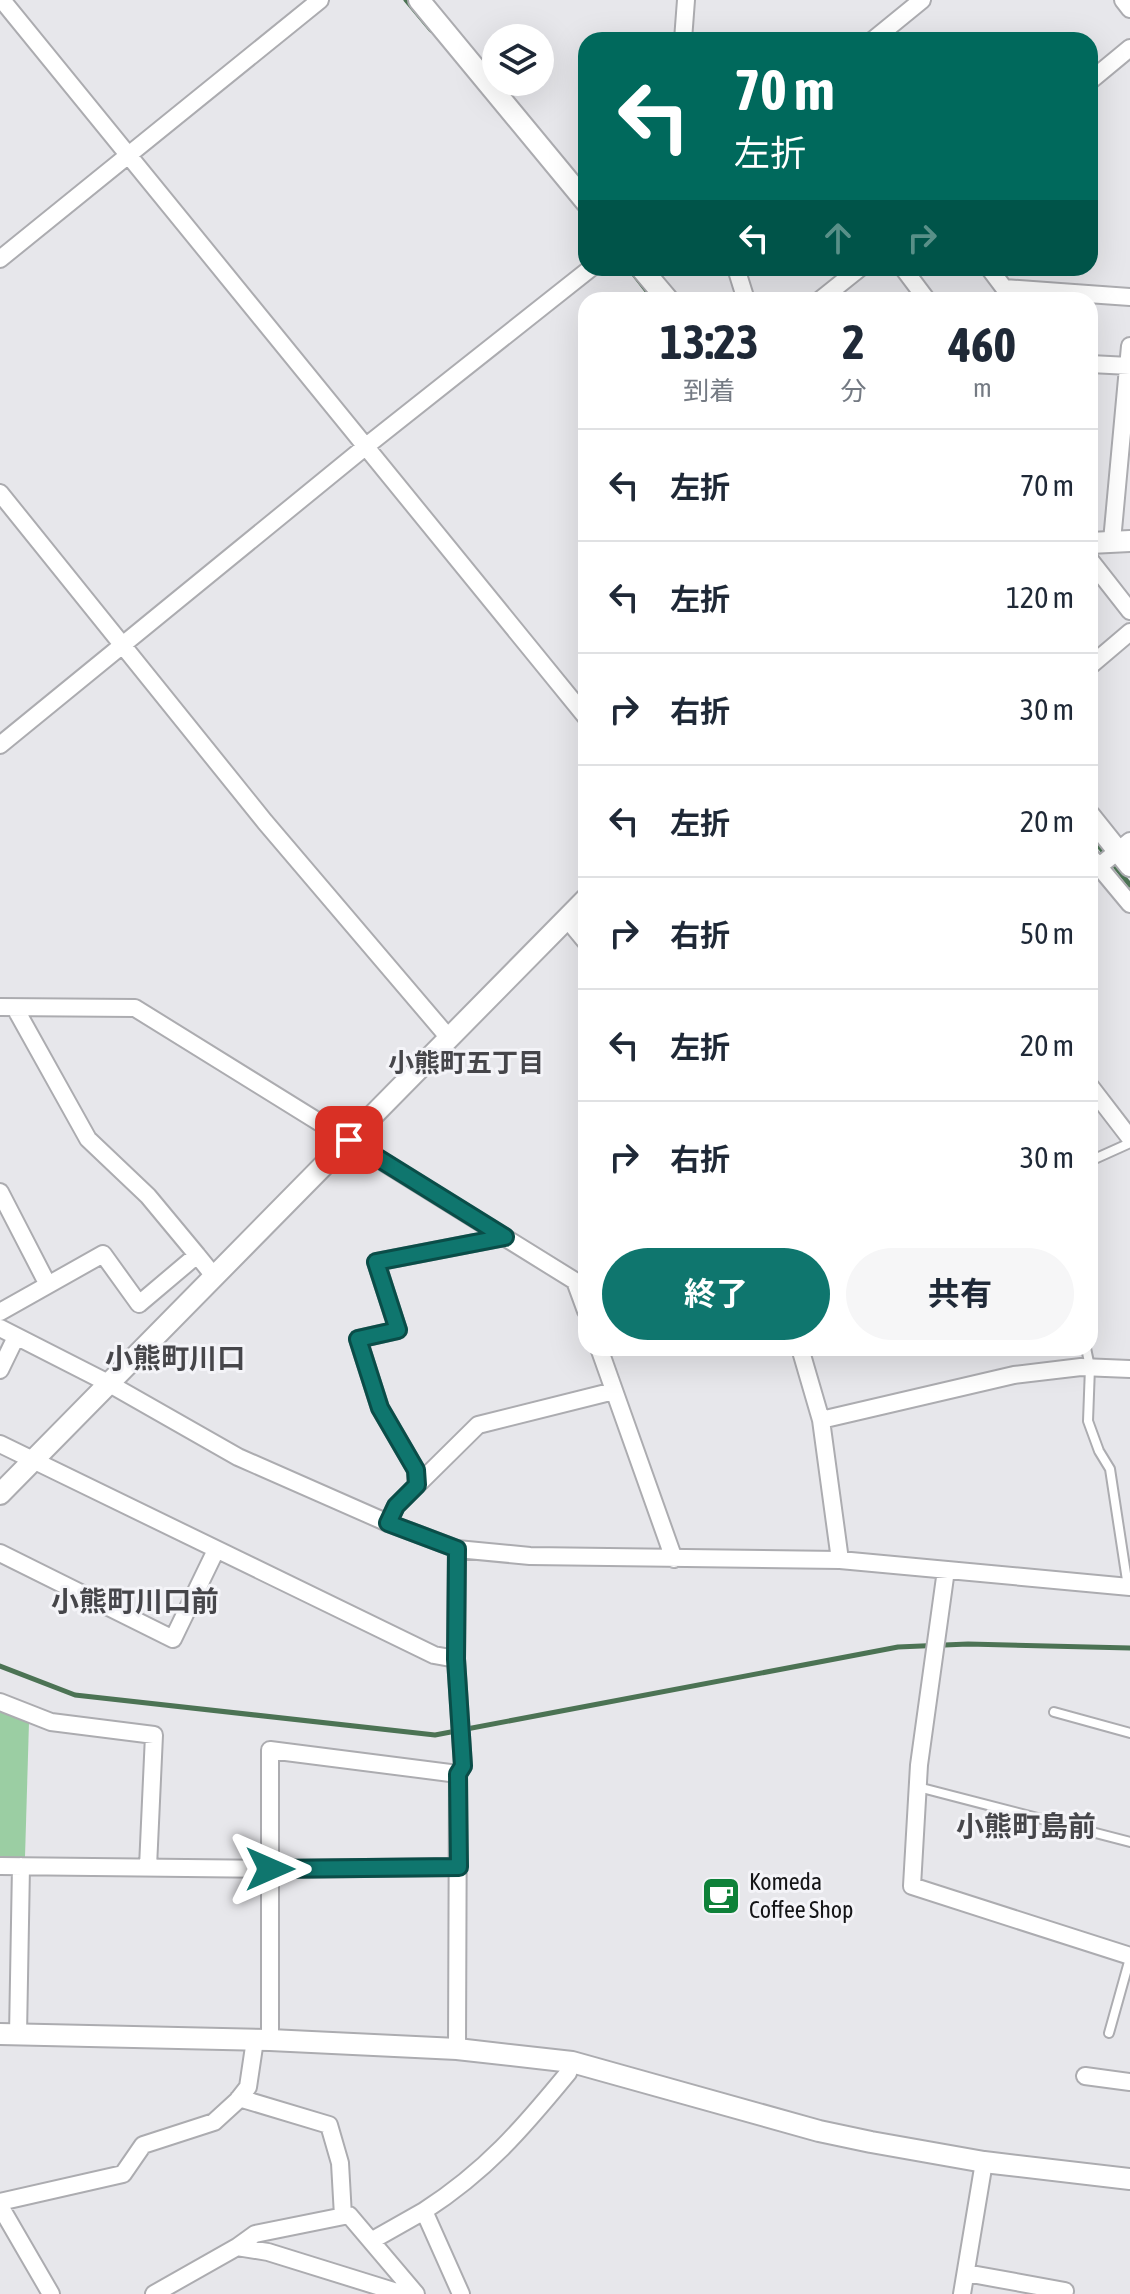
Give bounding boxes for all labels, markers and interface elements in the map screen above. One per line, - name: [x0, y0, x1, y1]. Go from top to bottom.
- map controls: [482, 24, 554, 96]
- button: layers: [482, 24, 554, 96]
- text: 70 m: [734, 58, 835, 122]
- icon: left: [602, 64, 706, 168]
- text: 左折: [734, 132, 806, 174]
- icon: left: [732, 216, 776, 260]
- icon: ahead: [816, 216, 860, 260]
- icon: right: [900, 216, 944, 260]
- text: 13:23: [660, 314, 759, 369]
- text: 2: [842, 314, 865, 369]
- text: 460: [948, 317, 1016, 372]
- text: m: [973, 373, 992, 403]
- text: 到着: [683, 376, 735, 406]
- text: 分: [841, 376, 867, 406]
- icon: left: [602, 463, 646, 507]
- text: 70 m: [1020, 468, 1074, 502]
- text: 左折: [670, 470, 730, 504]
- icon: left: [602, 575, 646, 619]
- text: 120 m: [1006, 580, 1074, 614]
- text: 左折: [670, 582, 730, 616]
- icon: right: [602, 687, 646, 731]
- text: 30 m: [1020, 692, 1074, 726]
- text: 右折: [670, 694, 730, 728]
- icon: left: [602, 799, 646, 843]
- text: 20 m: [1020, 804, 1074, 838]
- text: 左折: [670, 806, 730, 840]
- icon: right: [602, 911, 646, 955]
- text: 50 m: [1020, 916, 1074, 950]
- text: 右折: [670, 918, 730, 952]
- icon: left: [602, 1023, 646, 1067]
- text: 20 m: [1020, 1028, 1074, 1062]
- text: 左折: [670, 1030, 730, 1064]
- district label: 小熊町五丁目: [388, 1048, 544, 1078]
- pin: [315, 1106, 383, 1174]
- icon: arrive: [327, 1118, 371, 1162]
- icon: right: [602, 1135, 646, 1179]
- text: 30 m: [1020, 1140, 1074, 1174]
- text: 右折: [670, 1142, 730, 1176]
- button: 終了: [602, 1248, 830, 1340]
- button: 共有: [846, 1248, 1074, 1340]
- district label: 小熊町川口: [105, 1342, 245, 1374]
- district label: 小熊町川口前: [51, 1585, 219, 1617]
- district label: 小熊町島前: [956, 1810, 1096, 1842]
- position arrow: [228, 1827, 312, 1911]
- place label: Komeda Coffee Shop: [749, 1868, 853, 1923]
- cafe icon: Komeda Coffee Shop: [700, 1875, 742, 1917]

